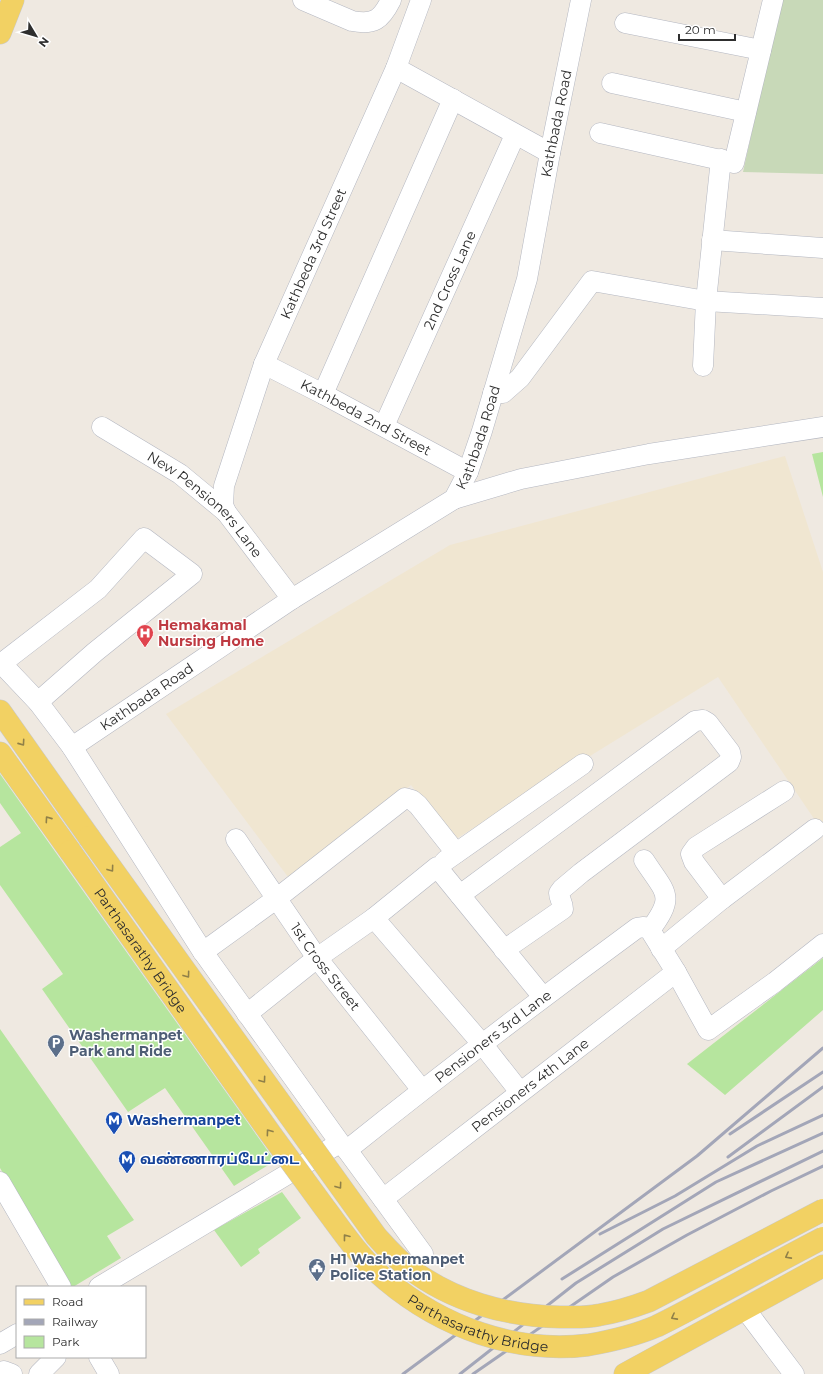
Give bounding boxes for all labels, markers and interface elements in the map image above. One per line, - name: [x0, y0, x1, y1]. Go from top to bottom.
- north arrow: [16, 16, 56, 56]
- scale bar: [679, 16, 735, 42]
- text: 20 m: [685, 22, 716, 37]
- text: N: [36, 34, 52, 50]
- street label: Kathbada Road: [537, 68, 576, 179]
- street label: Kathbeda 3rd Street: [276, 185, 350, 322]
- street label: 2nd Cross Lane: [420, 228, 480, 332]
- street label: Kathbeda 2nd Street: [298, 375, 435, 460]
- street label: Kathbada Road: [452, 383, 504, 493]
- street label: New Pensioners Lane: [144, 447, 266, 561]
- place label: Hemakamal Nursing Home: [158, 616, 264, 650]
- hospital icon: Hemakamal Nursing Home: [135, 623, 155, 648]
- street label: Kathbada Road: [96, 659, 197, 735]
- one-way arrow: [17, 739, 24, 746]
- one-way arrow: [45, 816, 53, 823]
- one-way arrow: [106, 865, 114, 872]
- street label: Parthasarathy Bridge: [90, 884, 191, 1017]
- street label: 1st Cross Street: [287, 919, 364, 1014]
- one-way arrow: [182, 970, 189, 977]
- street label: Pensioners 3rd Lane: [431, 986, 555, 1087]
- place label: Washermanpet Park and Ride: [69, 1026, 183, 1060]
- parking icon: Washermanpet Park and Ride: [46, 1033, 66, 1058]
- street label: Pensioners 4th Lane: [468, 1034, 592, 1136]
- one-way arrow: [258, 1076, 265, 1083]
- metro station icon: Washermanpet: [104, 1110, 124, 1135]
- place label: Washermanpet: [127, 1111, 241, 1129]
- one-way arrow: [267, 1129, 274, 1136]
- metro station icon: வண்ணாரப்பேட்டை: [117, 1149, 137, 1174]
- place label: வண்ணாரப்பேட்டை: [140, 1150, 300, 1168]
- one-way arrow: [334, 1182, 341, 1189]
- one-way arrow: [344, 1234, 351, 1241]
- place label: H1 Washermanpet Police Station: [330, 1250, 464, 1284]
- one-way arrow: [785, 1252, 793, 1259]
- public building icon: H1 Washermanpet Police Station: [307, 1257, 327, 1282]
- legend: [16, 1286, 146, 1358]
- street label: Parthasarathy Bridge: [404, 1290, 549, 1355]
- text: Road: [52, 1294, 83, 1309]
- one-way arrow: [671, 1313, 678, 1320]
- text: Railway: [52, 1314, 98, 1329]
- text: Park: [52, 1334, 80, 1349]

